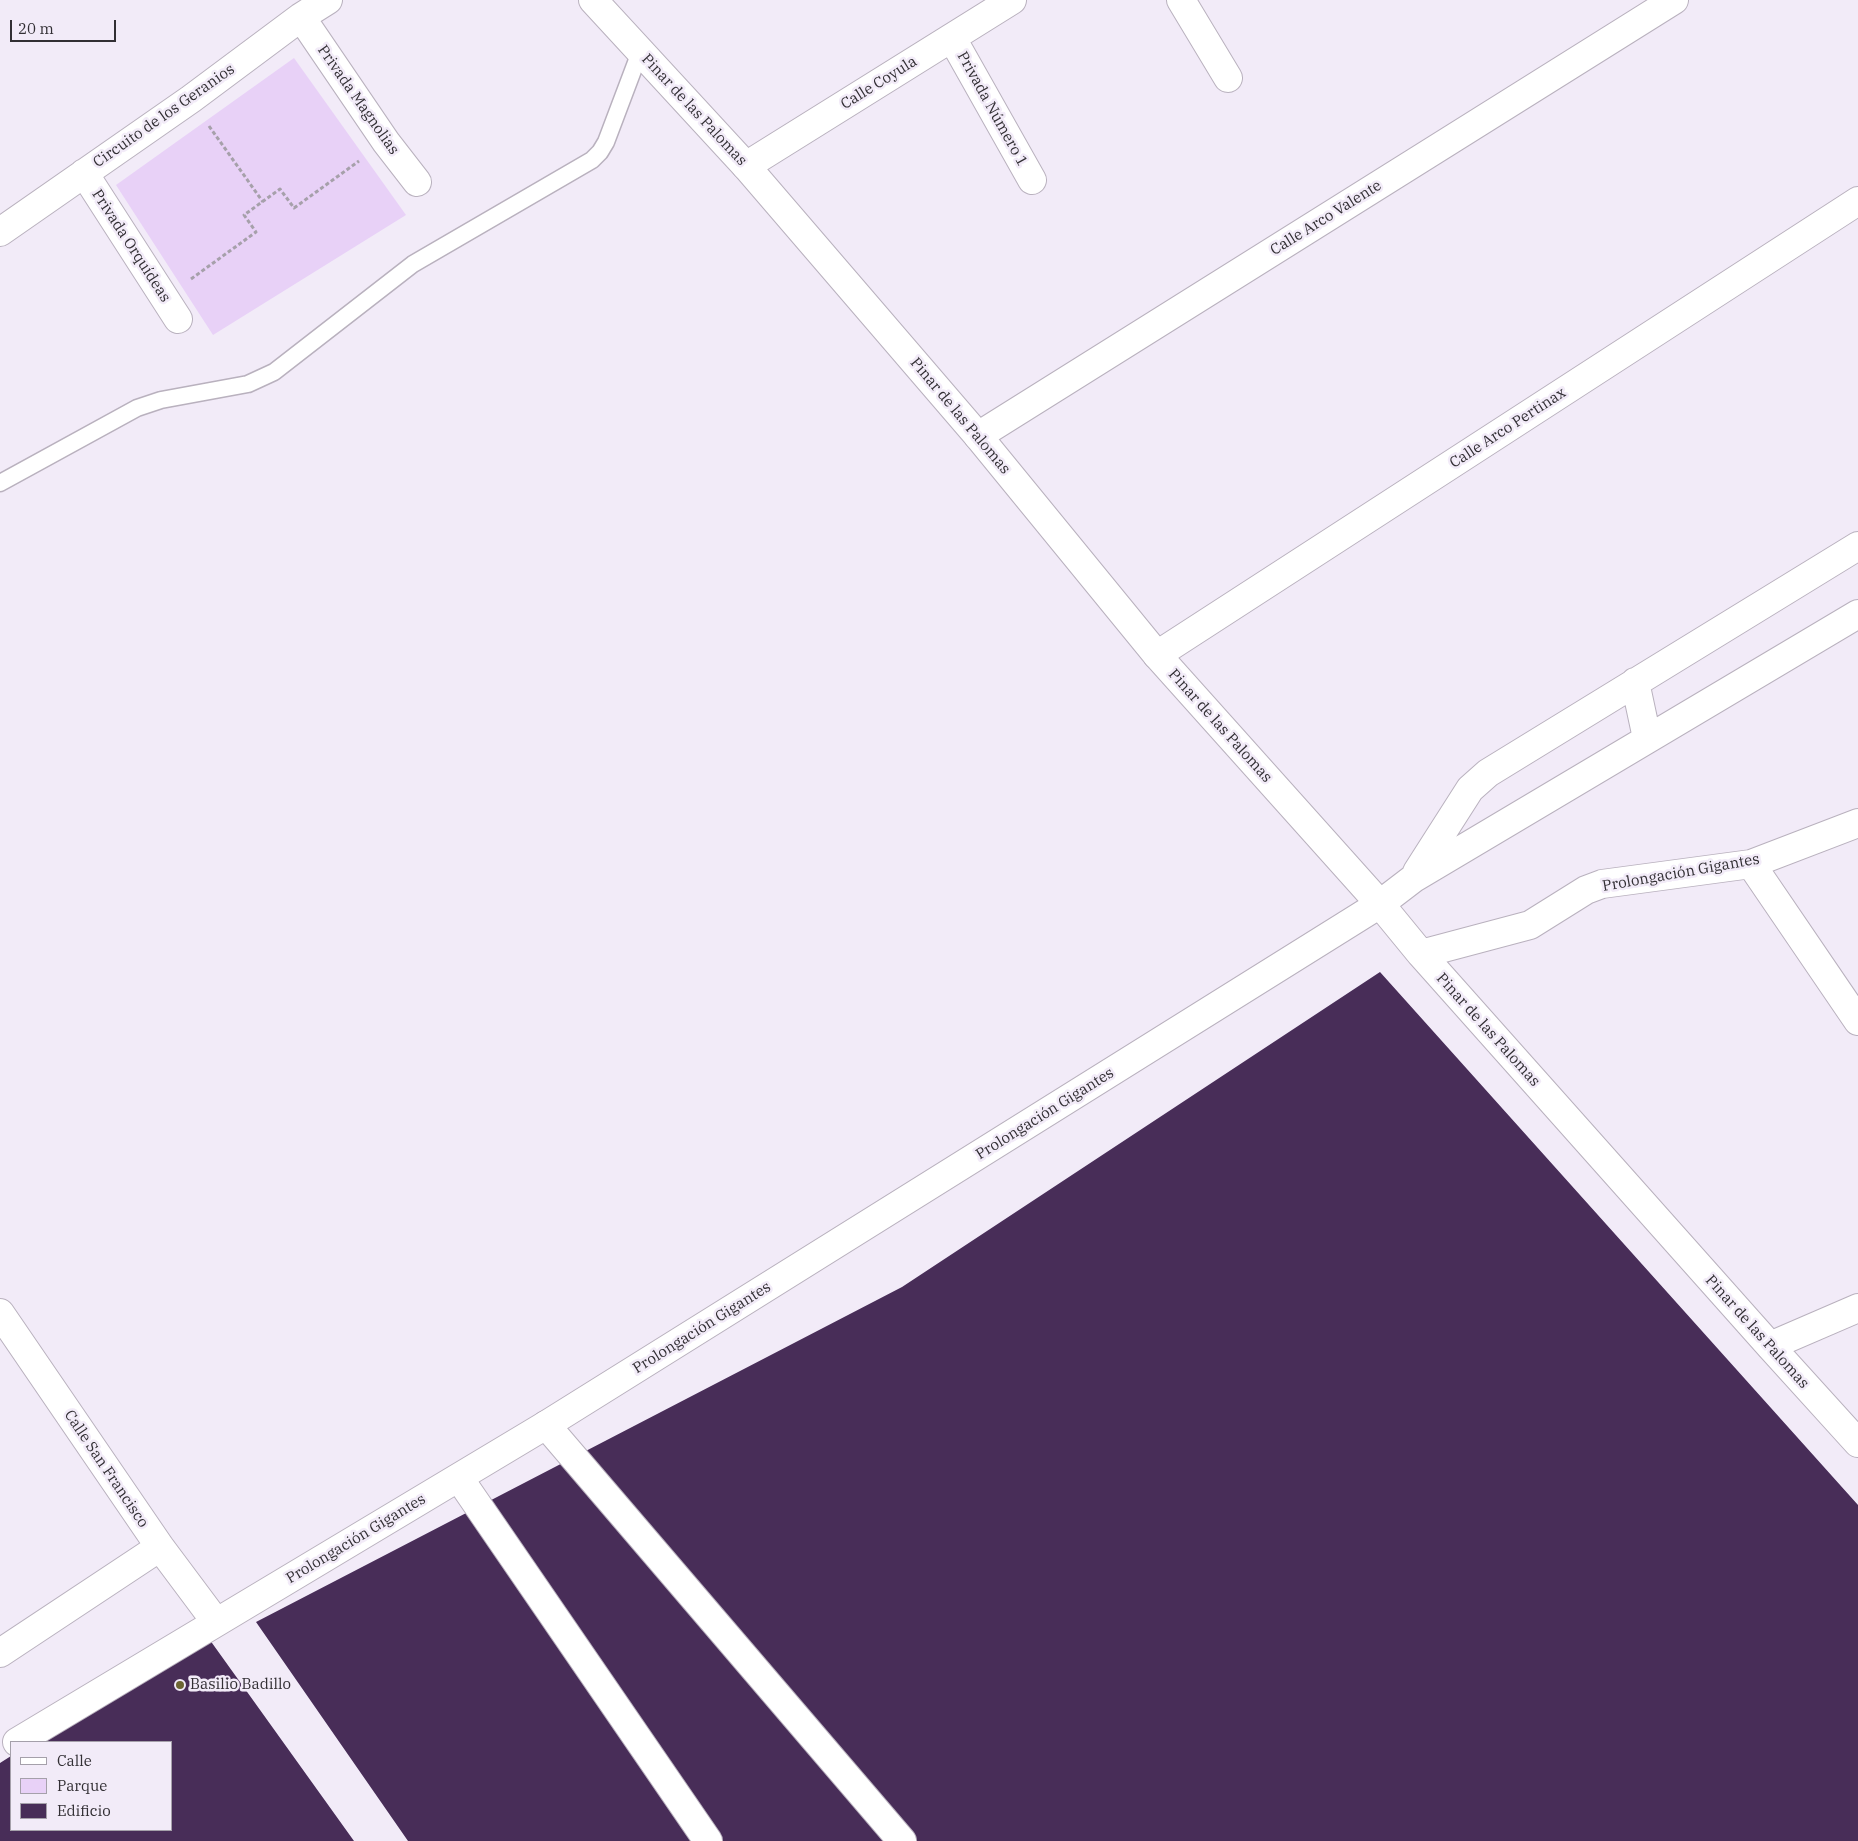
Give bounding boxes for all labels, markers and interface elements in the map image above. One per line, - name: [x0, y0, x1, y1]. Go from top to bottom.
- scale bar: [12, 10, 119, 42]
- text: 20 m: [18, 19, 54, 38]
- street label: Privada Magnolias: [313, 42, 403, 158]
- street label: Privada Número 1: [953, 49, 1031, 169]
- street label: Pinar de las Palomas: [638, 50, 750, 170]
- street label: Calle Coyula: [838, 53, 920, 113]
- street label: Circuito de los Geranios: [90, 60, 238, 172]
- street label: Calle Arco Valente: [1267, 177, 1385, 259]
- street label: Privada Orquídeas: [88, 186, 174, 306]
- street label: Pinar de las Palomas: [906, 354, 1014, 478]
- street label: Calle Arco Pertinax: [1447, 384, 1569, 472]
- street label: Pinar de las Palomas: [1164, 666, 1276, 786]
- street label: Prolongación Gigantes: [1601, 850, 1761, 896]
- street label: Pinar de las Palomas: [1432, 970, 1544, 1090]
- street label: Prolongación Gigantes: [973, 1064, 1117, 1164]
- street label: Pinar de las Palomas: [1701, 1272, 1813, 1392]
- street label: Prolongación Gigantes: [630, 1278, 774, 1378]
- street label: Calle San Francisco: [60, 1407, 152, 1531]
- street label: Prolongación Gigantes: [283, 1490, 429, 1588]
- place label: Basilio Badillo: [190, 1676, 291, 1694]
- marker: Basilio Badillo: [174, 1679, 186, 1691]
- legend: [10, 1741, 172, 1831]
- text: Calle: [57, 1751, 92, 1770]
- text: Parque: [57, 1776, 107, 1795]
- text: Edificio: [57, 1801, 111, 1820]

